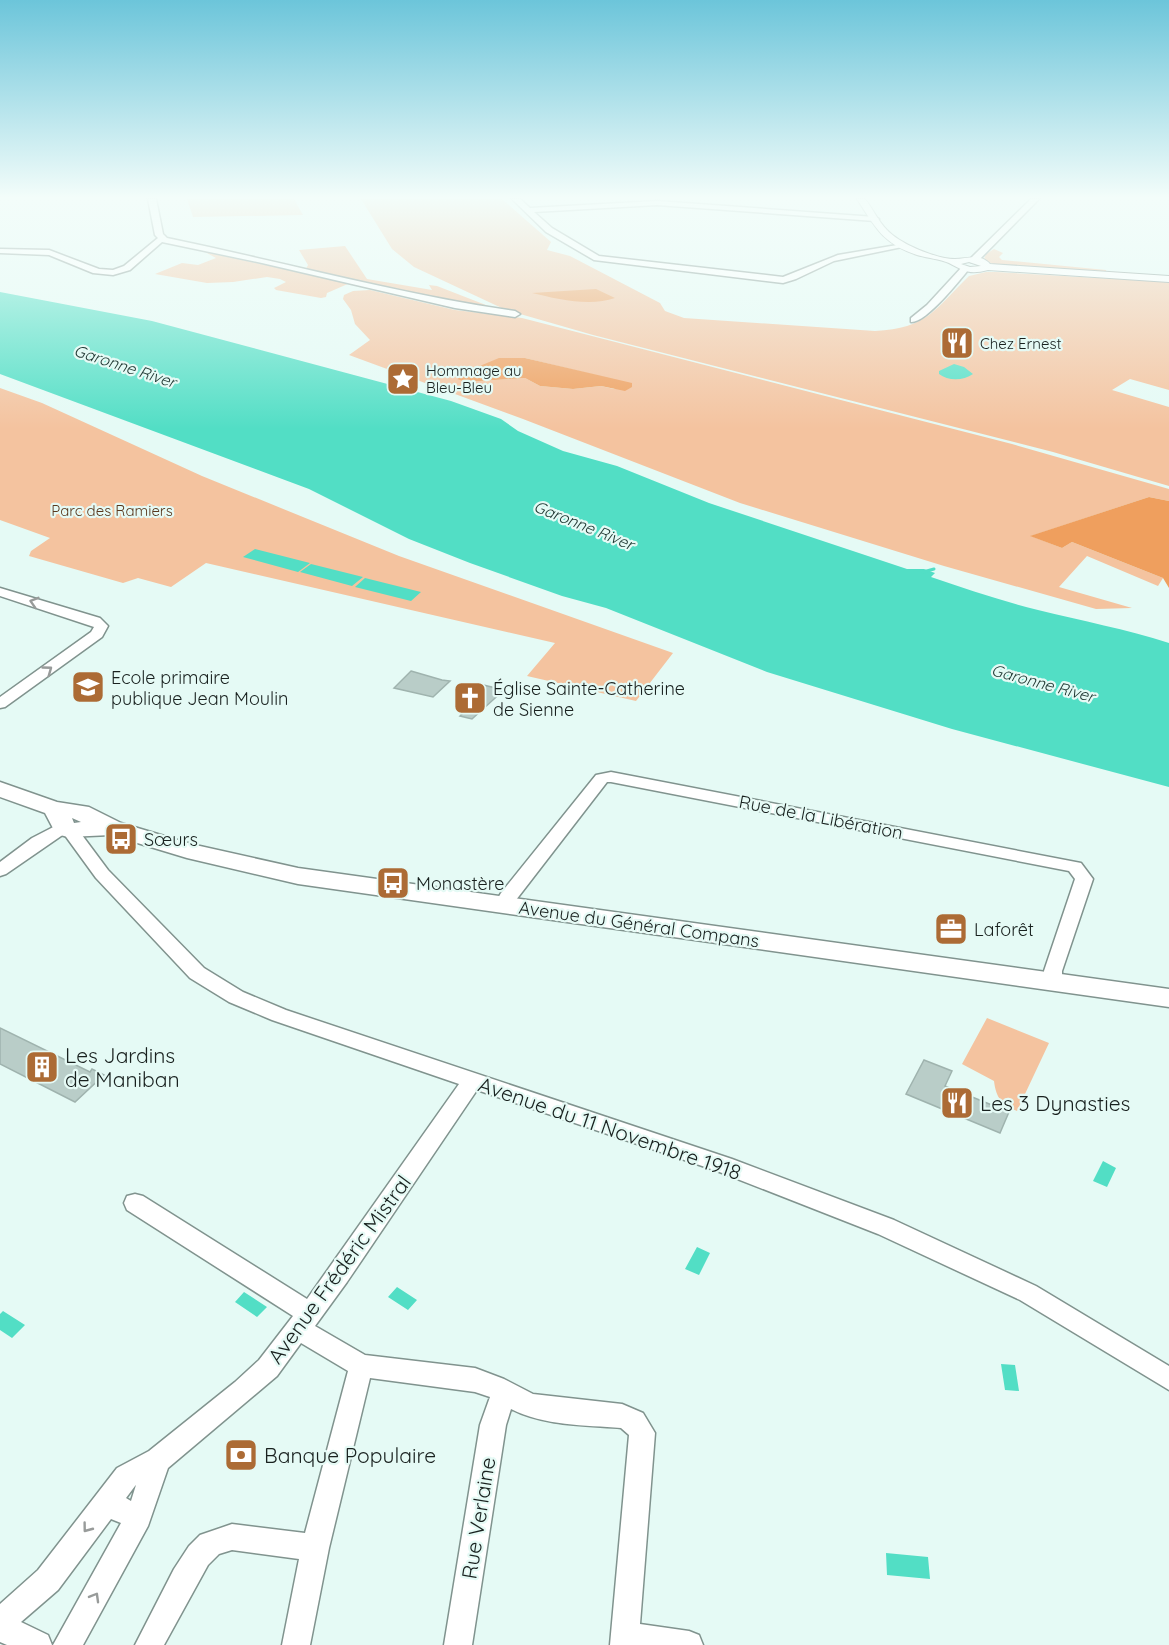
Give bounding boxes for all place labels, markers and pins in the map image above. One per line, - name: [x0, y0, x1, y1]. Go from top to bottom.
- restaurant icon: Chez Ernest: [939, 325, 975, 361]
- place label: Chez Ernest: [980, 334, 1062, 353]
- place icon: Hommage au Bleu-Bleu: [385, 361, 421, 397]
- place label: Hommage au Bleu-Bleu: [426, 361, 521, 397]
- place label: Ecole primaire publique Jean Moulin: [111, 666, 288, 710]
- school or university icon: Ecole primaire publique Jean Moulin: [70, 669, 106, 705]
- place label: Église Sainte-Catherine de Sienne: [493, 677, 685, 721]
- church icon: Église Sainte-Catherine de Sienne: [452, 680, 488, 716]
- bus stop icon: Sœurs: [103, 821, 139, 857]
- place label: Sœurs: [144, 828, 198, 851]
- bus stop icon: Monastère: [375, 865, 411, 901]
- place label: Monastère: [416, 872, 504, 895]
- office icon: Laforêt: [933, 911, 969, 947]
- place label: Laforêt: [974, 918, 1034, 941]
- place label: Les Jardins de Maniban: [65, 1042, 180, 1092]
- building icon: Les Jardins de Maniban: [24, 1049, 60, 1085]
- restaurant icon: Les 3 Dynasties: [939, 1085, 975, 1121]
- place label: Les 3 Dynasties: [980, 1090, 1130, 1116]
- bank icon: Banque Populaire: [223, 1437, 259, 1473]
- place label: Banque Populaire: [264, 1442, 436, 1468]

